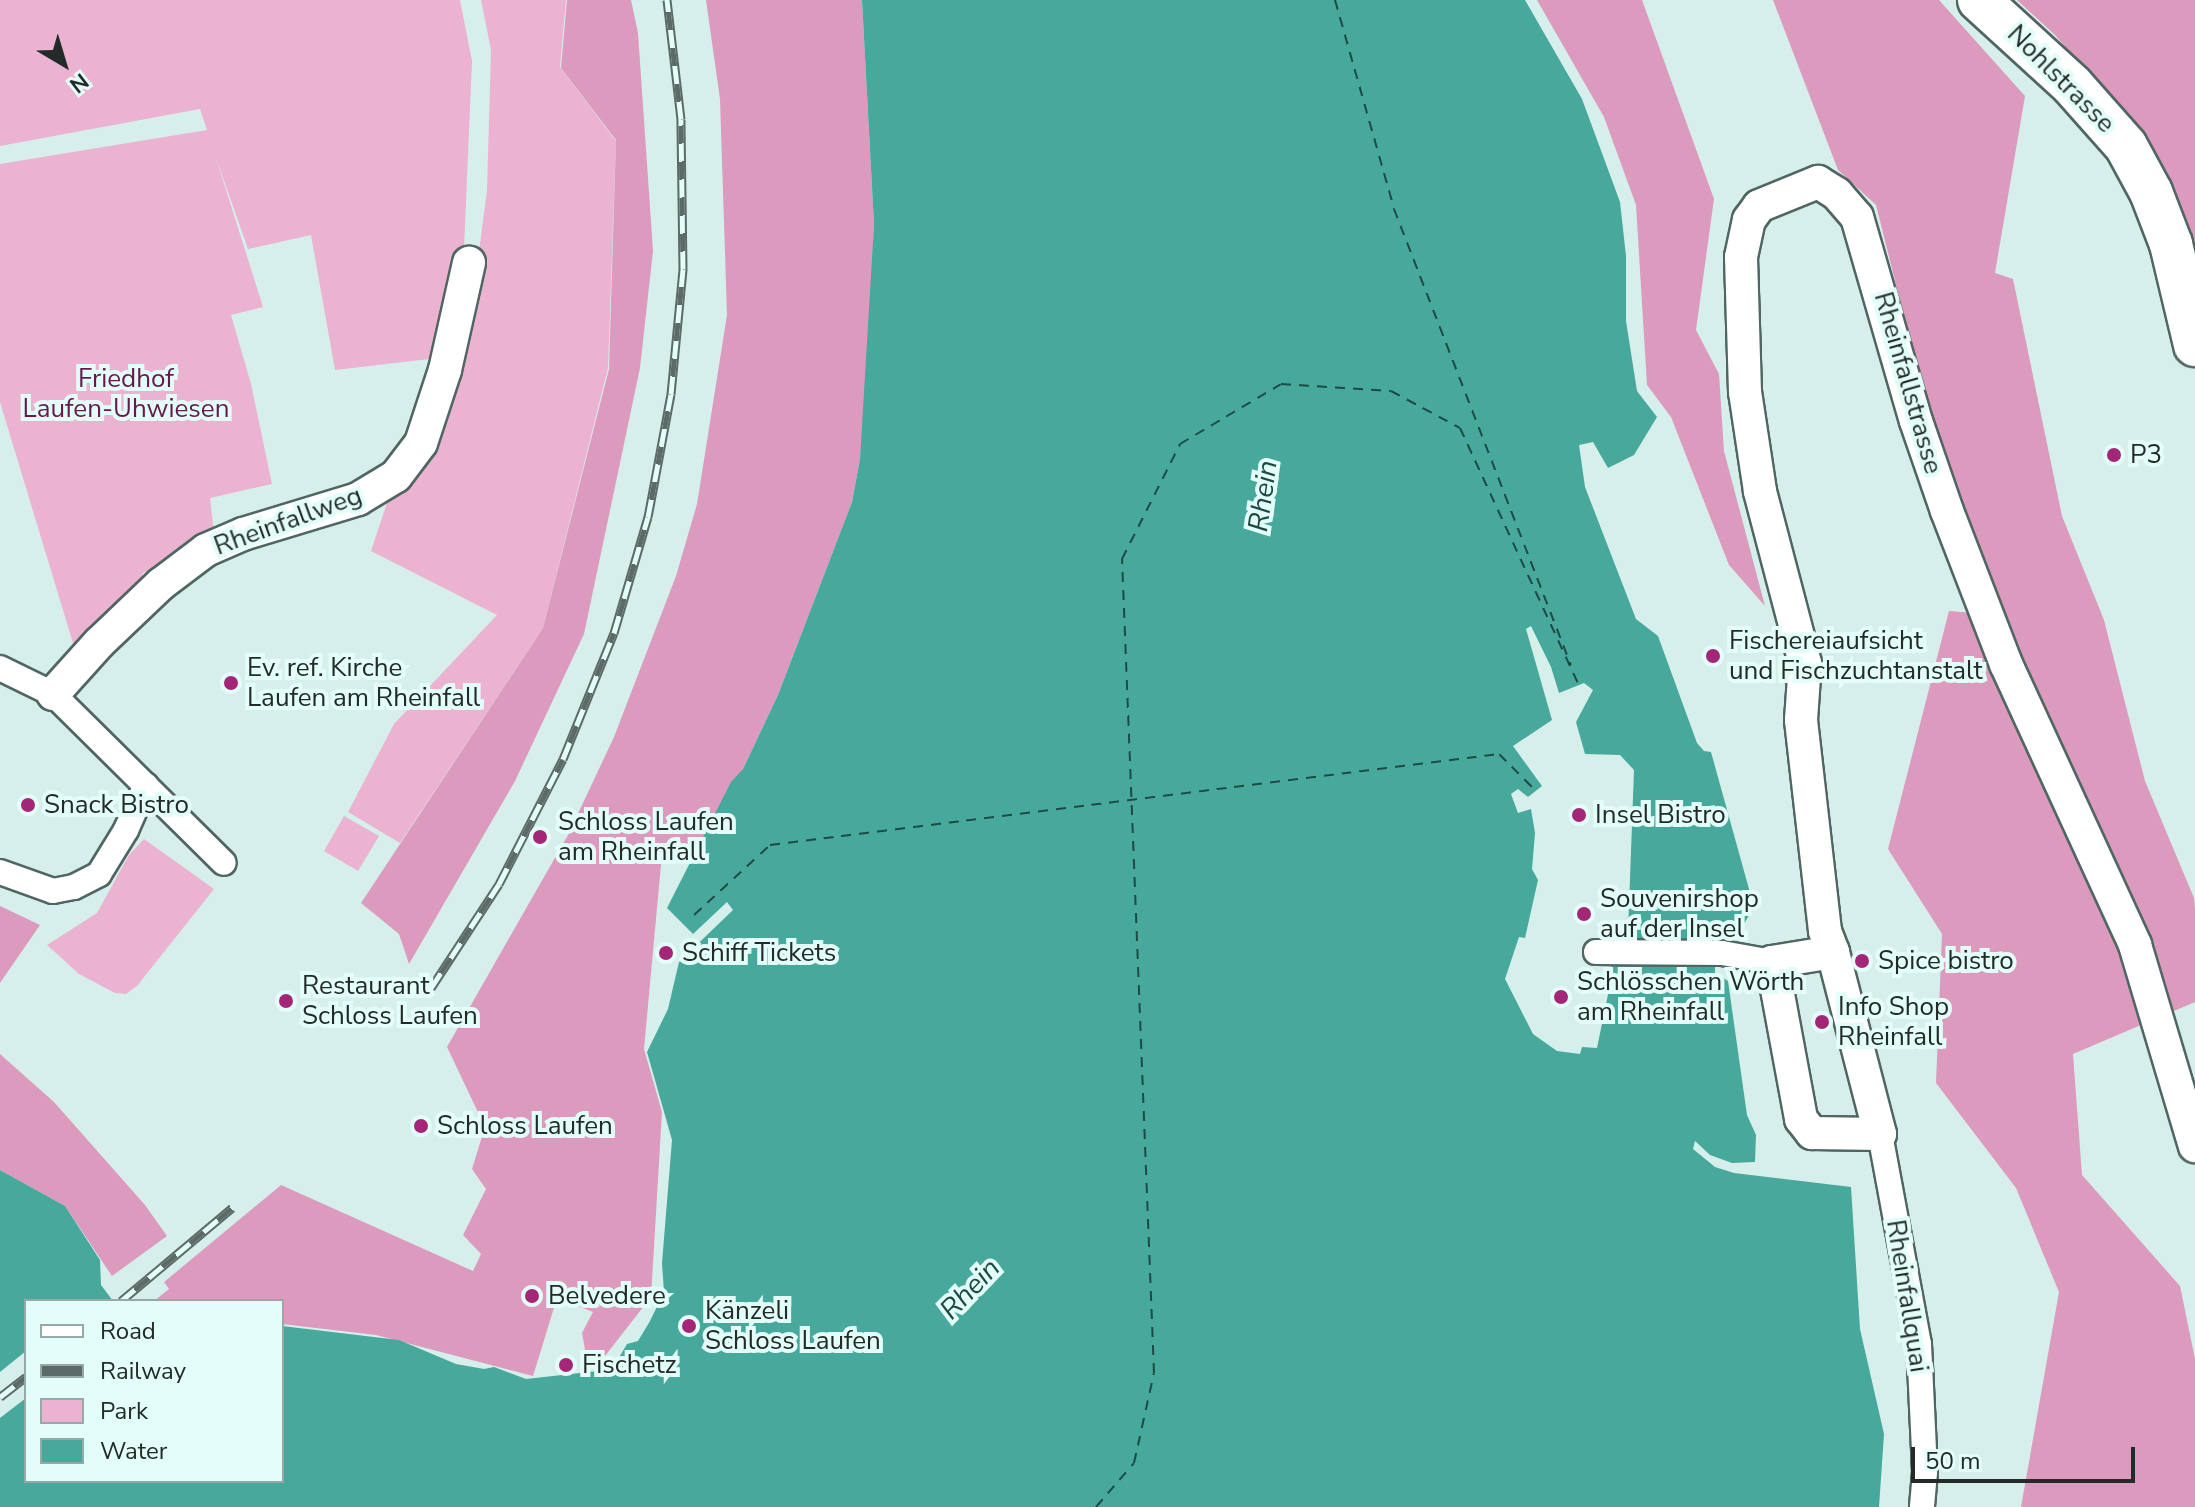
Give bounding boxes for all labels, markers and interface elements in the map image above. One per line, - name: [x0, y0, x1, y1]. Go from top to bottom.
- street label: Nohlstrasse: [2001, 19, 2121, 139]
- north arrow: [24, 24, 104, 104]
- text: N: [63, 66, 94, 100]
- street label: Rheinfallstrasse: [1867, 289, 1949, 477]
- park label: Friedhof Laufen-Uhwiesen: [23, 363, 229, 424]
- place label: P3: [2130, 439, 2162, 471]
- marker: P3: [2105, 446, 2123, 464]
- water label: Rhein: [1241, 458, 1285, 534]
- street label: Rheinfallweg: [210, 480, 366, 562]
- place label: Fischereiaufsicht und Fischzuchtanstalt: [1729, 625, 1983, 686]
- marker: Fischereiaufsicht und Fischzuchtanstalt: [1704, 647, 1722, 665]
- place label: Ev. ref. Kirche Laufen am Rheinfall: [247, 652, 480, 714]
- marker: Ev. ref. Kirche Laufen am Rheinfall: [222, 674, 240, 692]
- place label: Snack Bistro: [44, 789, 189, 821]
- marker: Snack Bistro: [19, 796, 37, 814]
- place label: Insel Bistro: [1595, 799, 1726, 831]
- place label: Schloss Laufen am Rheinfall: [558, 806, 734, 868]
- marker: Insel Bistro: [1570, 806, 1588, 824]
- marker: Schloss Laufen am Rheinfall: [529, 826, 551, 848]
- place label: Souvenirshop auf der Insel: [1600, 883, 1759, 944]
- marker: Souvenirshop auf der Insel: [1575, 905, 1593, 923]
- place label: Schiff Tickets: [682, 937, 836, 969]
- marker: Schiff Tickets: [657, 944, 675, 962]
- place label: Spice bistro: [1878, 945, 2014, 977]
- marker: Spice bistro: [1853, 952, 1871, 970]
- place label: Schlösschen Wörth am Rheinfall: [1577, 966, 1804, 1028]
- place label: Restaurant Schloss Laufen: [302, 970, 478, 1032]
- marker: Schlösschen Wörth am Rheinfall: [1552, 988, 1570, 1006]
- place label: Info Shop Rheinfall: [1838, 991, 1949, 1052]
- marker: Restaurant Schloss Laufen: [277, 992, 295, 1010]
- marker: Info Shop Rheinfall: [1813, 1013, 1831, 1031]
- place label: Schloss Laufen: [437, 1110, 613, 1142]
- marker: Schloss Laufen: [412, 1117, 430, 1135]
- street label: Rheinfallquai: [1880, 1218, 1934, 1374]
- water label: Rhein: [933, 1251, 1007, 1327]
- place label: Belvedere: [548, 1280, 666, 1312]
- marker: Belvedere: [523, 1287, 541, 1305]
- place label: Känzeli Schloss Laufen: [705, 1295, 881, 1356]
- legend: [24, 1299, 284, 1483]
- text: Road: [100, 1315, 156, 1347]
- marker: Känzeli Schloss Laufen: [680, 1317, 698, 1335]
- place label: Fischetz: [582, 1349, 677, 1381]
- text: Railway: [100, 1355, 186, 1387]
- marker: Fischetz: [557, 1356, 575, 1374]
- text: Park: [100, 1395, 148, 1427]
- scale bar: [1915, 1431, 2139, 1481]
- text: Water: [100, 1435, 167, 1467]
- text: 50 m: [1925, 1445, 1981, 1477]

